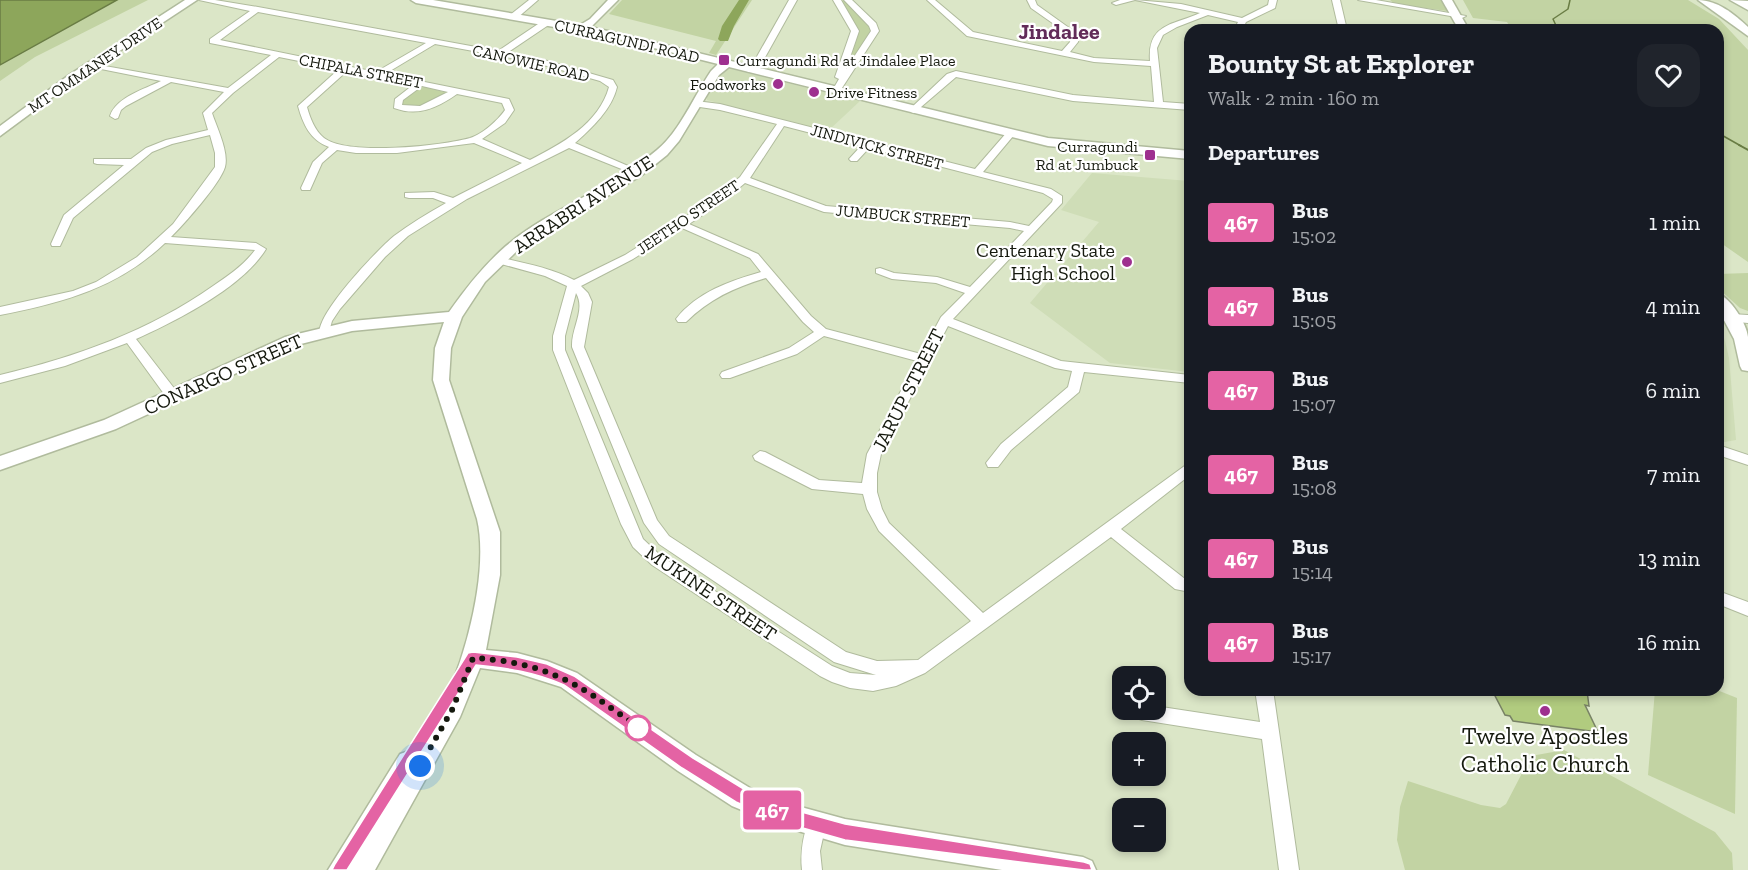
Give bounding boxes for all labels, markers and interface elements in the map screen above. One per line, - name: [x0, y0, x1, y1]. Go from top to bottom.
- street label: MT OMMANEY DRIVE: [24, 13, 166, 117]
- street label: CURRAGUNDI ROAD: [553, 15, 701, 67]
- district label: Jindalee: [1018, 18, 1100, 45]
- street label: CANOWIE ROAD: [471, 40, 591, 86]
- button: heart: [1637, 44, 1700, 107]
- text: Bounty St at Explorer: [1208, 47, 1474, 80]
- street label: CHIPALA STREET: [298, 50, 425, 92]
- place label: Curragundi Rd at Jindalee Place: [736, 51, 956, 70]
- marker: Curragundi Rd at Jindalee Place: [717, 53, 731, 67]
- place label: Foodworks: [690, 75, 766, 94]
- marker: Foodworks: [771, 77, 785, 91]
- place label: Drive Fitness: [826, 83, 917, 102]
- marker: Drive Fitness: [807, 85, 821, 99]
- text: Walk · 2 min · 160 m: [1208, 86, 1379, 110]
- street label: JINDIVICK STREET: [808, 120, 946, 174]
- place label: Curragundi Rd at Jumbuck: [1036, 137, 1139, 174]
- text: Departures: [1208, 139, 1319, 166]
- marker: Curragundi Rd at Jumbuck: [1143, 148, 1157, 162]
- street label: ARRABRI AVENUE: [508, 150, 658, 258]
- street label: JEETHO STREET: [633, 175, 743, 259]
- text: Bus: [1292, 197, 1329, 224]
- street label: JUMBUCK STREET: [835, 201, 971, 231]
- text: 1 min: [1649, 209, 1700, 236]
- text: 467: [1224, 210, 1258, 235]
- text: 15:02: [1292, 224, 1336, 248]
- place label: Centenary State High School: [976, 238, 1115, 285]
- marker: Centenary State High School: [1120, 255, 1134, 269]
- text: Bus: [1292, 281, 1329, 308]
- text: 4 min: [1645, 293, 1700, 320]
- text: 467: [1224, 294, 1258, 319]
- text: 15:05: [1292, 308, 1336, 332]
- street label: JARUP STREET: [867, 325, 949, 455]
- street label: CONARGO STREET: [140, 328, 306, 420]
- text: Bus: [1292, 365, 1329, 392]
- text: 6 min: [1646, 377, 1700, 404]
- text: 467: [1224, 378, 1258, 403]
- text: 15:07: [1292, 392, 1335, 416]
- text: Bus: [1292, 449, 1329, 476]
- text: 7 min: [1647, 461, 1700, 488]
- text: 467: [1224, 462, 1258, 487]
- text: 15:08: [1292, 476, 1337, 500]
- text: Bus: [1292, 533, 1329, 560]
- street label: MUKINE STREET: [641, 540, 781, 646]
- text: 13 min: [1638, 545, 1700, 572]
- text: 467: [1224, 546, 1258, 571]
- text: 15:14: [1292, 560, 1333, 584]
- text: Bus: [1292, 617, 1329, 644]
- text: 16 min: [1637, 629, 1700, 656]
- text: 467: [1224, 630, 1258, 655]
- text: 15:17: [1292, 644, 1331, 668]
- map controls: [1112, 666, 1166, 852]
- button: locate: [1112, 666, 1166, 720]
- marker: Twelve Apostles Catholic Church: [1538, 704, 1552, 718]
- unlabelled marker: [625, 715, 651, 741]
- place label: Twelve Apostles Catholic Church: [1461, 721, 1630, 778]
- button: +: [1112, 732, 1166, 786]
- your location: [405, 751, 435, 781]
- line badge: 467: [738, 790, 806, 830]
- text: 467: [755, 798, 789, 823]
- button: −: [1112, 798, 1166, 852]

